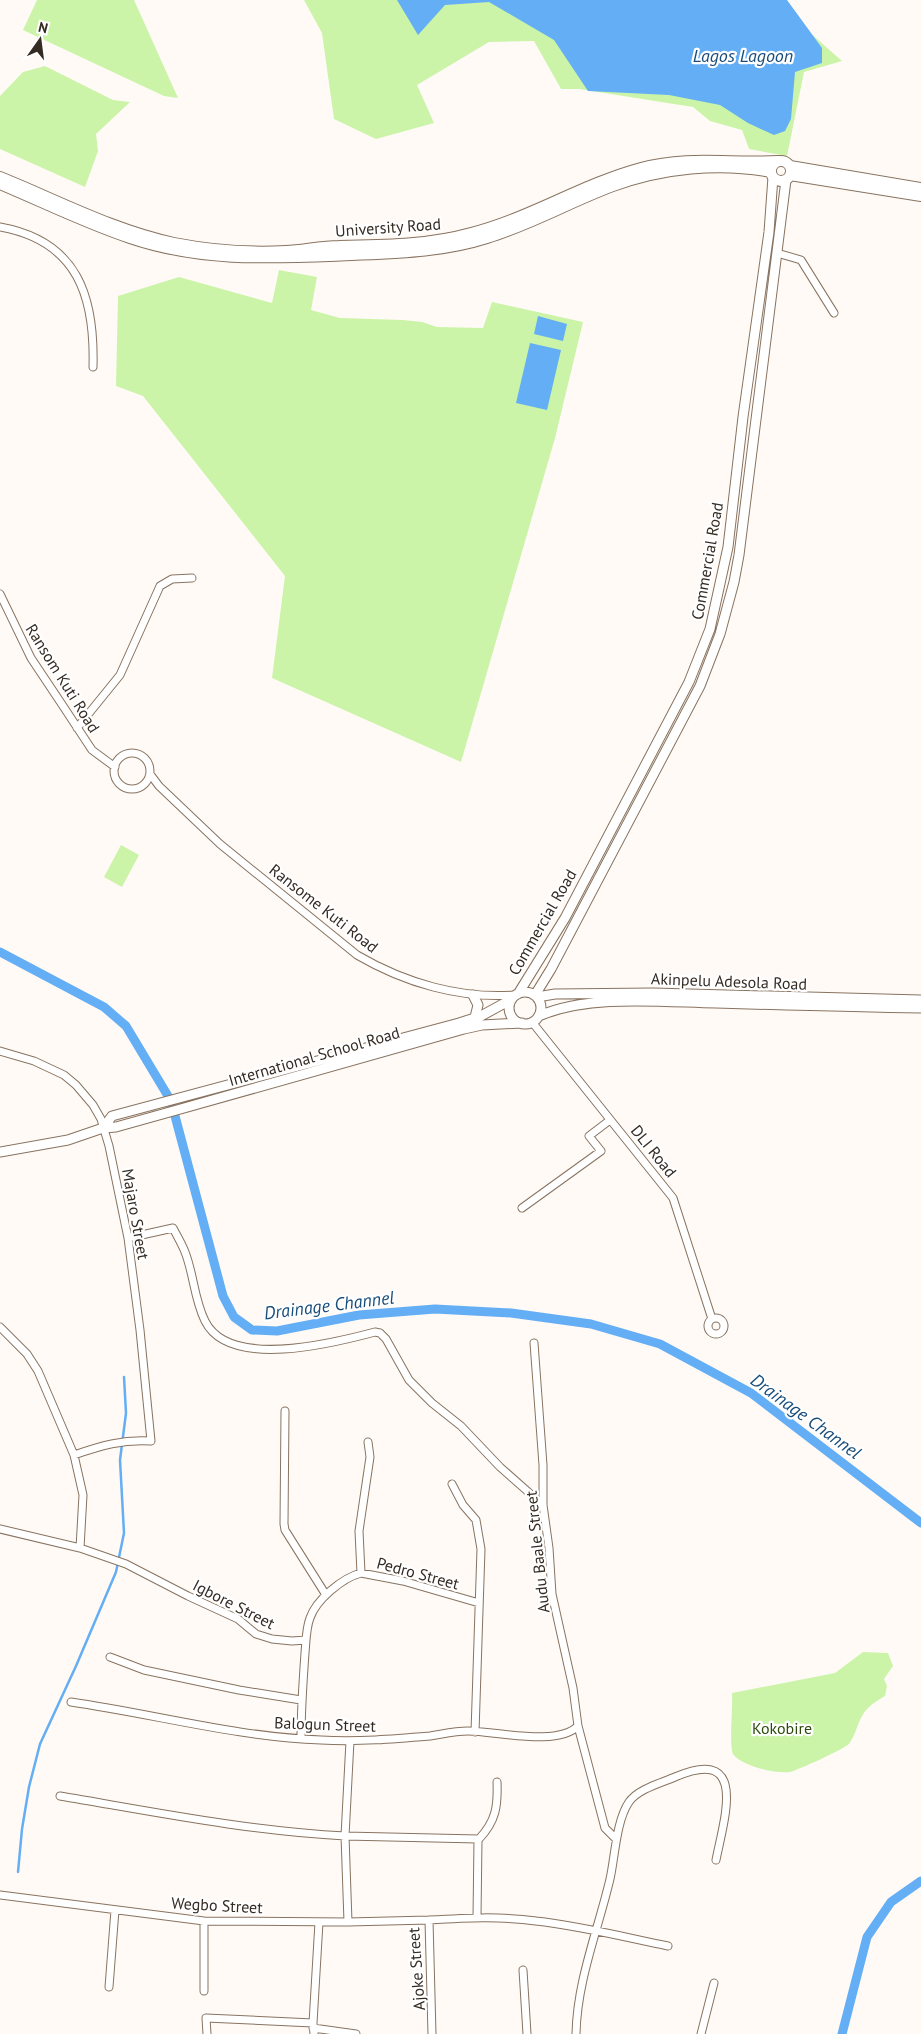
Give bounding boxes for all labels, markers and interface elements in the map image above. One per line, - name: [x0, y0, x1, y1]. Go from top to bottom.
- north arrow: [15, 15, 65, 65]
- text: N: [37, 18, 50, 37]
- water label: Lagos Lagoon: [693, 44, 793, 67]
- street label: University Road: [334, 213, 442, 241]
- street label: Commercial Road: [687, 501, 727, 621]
- street label: Ransom Kuti Road: [22, 620, 104, 736]
- street label: Ransome Kuti Road: [266, 859, 382, 957]
- street label: Commercial Road: [504, 865, 580, 979]
- street label: Akinpelu Adesola Road: [651, 968, 807, 994]
- street label: International School Road: [226, 1022, 402, 1090]
- street label: DLI Road: [627, 1121, 681, 1181]
- street label: Majaro Street: [118, 1167, 154, 1262]
- water label: Drainage Channel: [263, 1286, 396, 1324]
- water label: Drainage Channel: [746, 1368, 866, 1464]
- street label: Audu Baale Street: [521, 1489, 553, 1614]
- street label: Pedro Street: [375, 1552, 462, 1594]
- street label: Igbore Street: [190, 1575, 279, 1633]
- street label: Balogun Street: [274, 1712, 377, 1736]
- park label: Kokobire: [752, 1718, 812, 1738]
- street label: Wegbo Street: [171, 1893, 264, 1917]
- street label: Ajoke Street: [403, 1926, 429, 2011]

